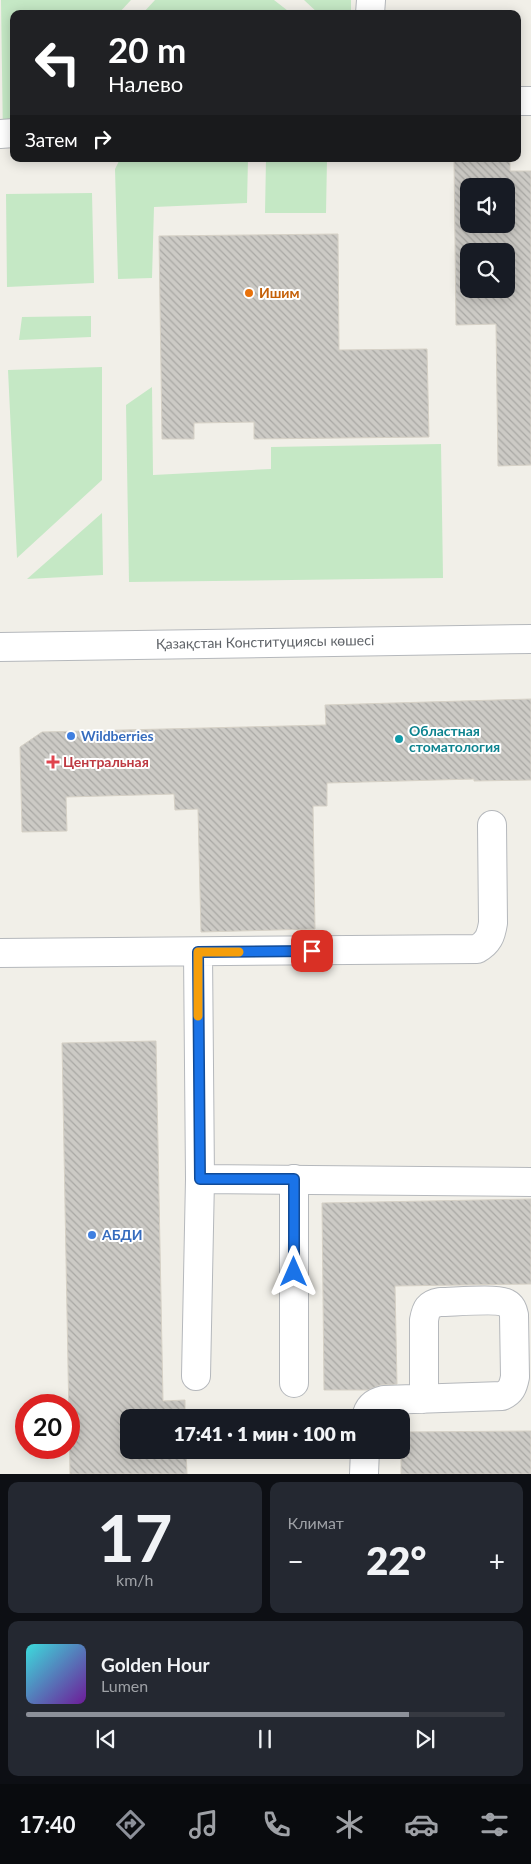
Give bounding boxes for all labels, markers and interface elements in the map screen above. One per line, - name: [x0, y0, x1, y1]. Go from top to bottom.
- text: 20 m: [108, 28, 186, 70]
- icon: left: [25, 30, 90, 95]
- text: Налево: [108, 70, 183, 97]
- icon: right: [88, 125, 116, 153]
- text: Затем: [25, 128, 78, 151]
- map controls: [460, 178, 515, 298]
- button: sound: [460, 178, 515, 233]
- button: search: [460, 243, 515, 298]
- place label: Ишим: [259, 284, 300, 301]
- marker: Ишим: [243, 287, 255, 299]
- street label: Қазақстан Конституциясы көшесі: [156, 631, 374, 652]
- place label: Областная стоматология: [409, 722, 500, 755]
- place label: Wildberries: [81, 727, 154, 744]
- marker: Wildberries: [65, 730, 77, 742]
- marker: Областная стоматология: [393, 733, 405, 745]
- place label: Центральная: [63, 753, 149, 770]
- marker: Центральная: [47, 756, 59, 768]
- pin: [291, 930, 333, 972]
- icon: arrive: [298, 937, 326, 965]
- place label: АБДИ: [101, 1226, 143, 1243]
- marker: АБДИ: [86, 1229, 98, 1241]
- position arrow: [267, 1245, 319, 1297]
- speed limit sign: 20: [15, 1394, 80, 1459]
- text: 17:41 · 1 мин · 100 m: [174, 1422, 356, 1445]
- text: 17: [97, 1498, 172, 1576]
- text: Климат: [288, 1513, 344, 1532]
- text: 22°: [366, 1537, 426, 1583]
- text: −: [288, 1544, 304, 1578]
- text: +: [489, 1544, 505, 1578]
- text: km/h: [116, 1570, 153, 1589]
- text: Golden Hour: [101, 1653, 210, 1676]
- text: Lumen: [101, 1676, 148, 1695]
- icon: previous: [92, 1725, 120, 1753]
- icon: pause: [251, 1725, 279, 1753]
- icon: next: [411, 1725, 439, 1753]
- icon: directions: [113, 1807, 148, 1842]
- icon: music: [186, 1807, 221, 1842]
- icon: phone: [259, 1807, 294, 1842]
- icon: climate: [332, 1807, 367, 1842]
- icon: car: [404, 1807, 439, 1842]
- icon: filters: [477, 1807, 512, 1842]
- text: 17:40: [19, 1811, 76, 1838]

